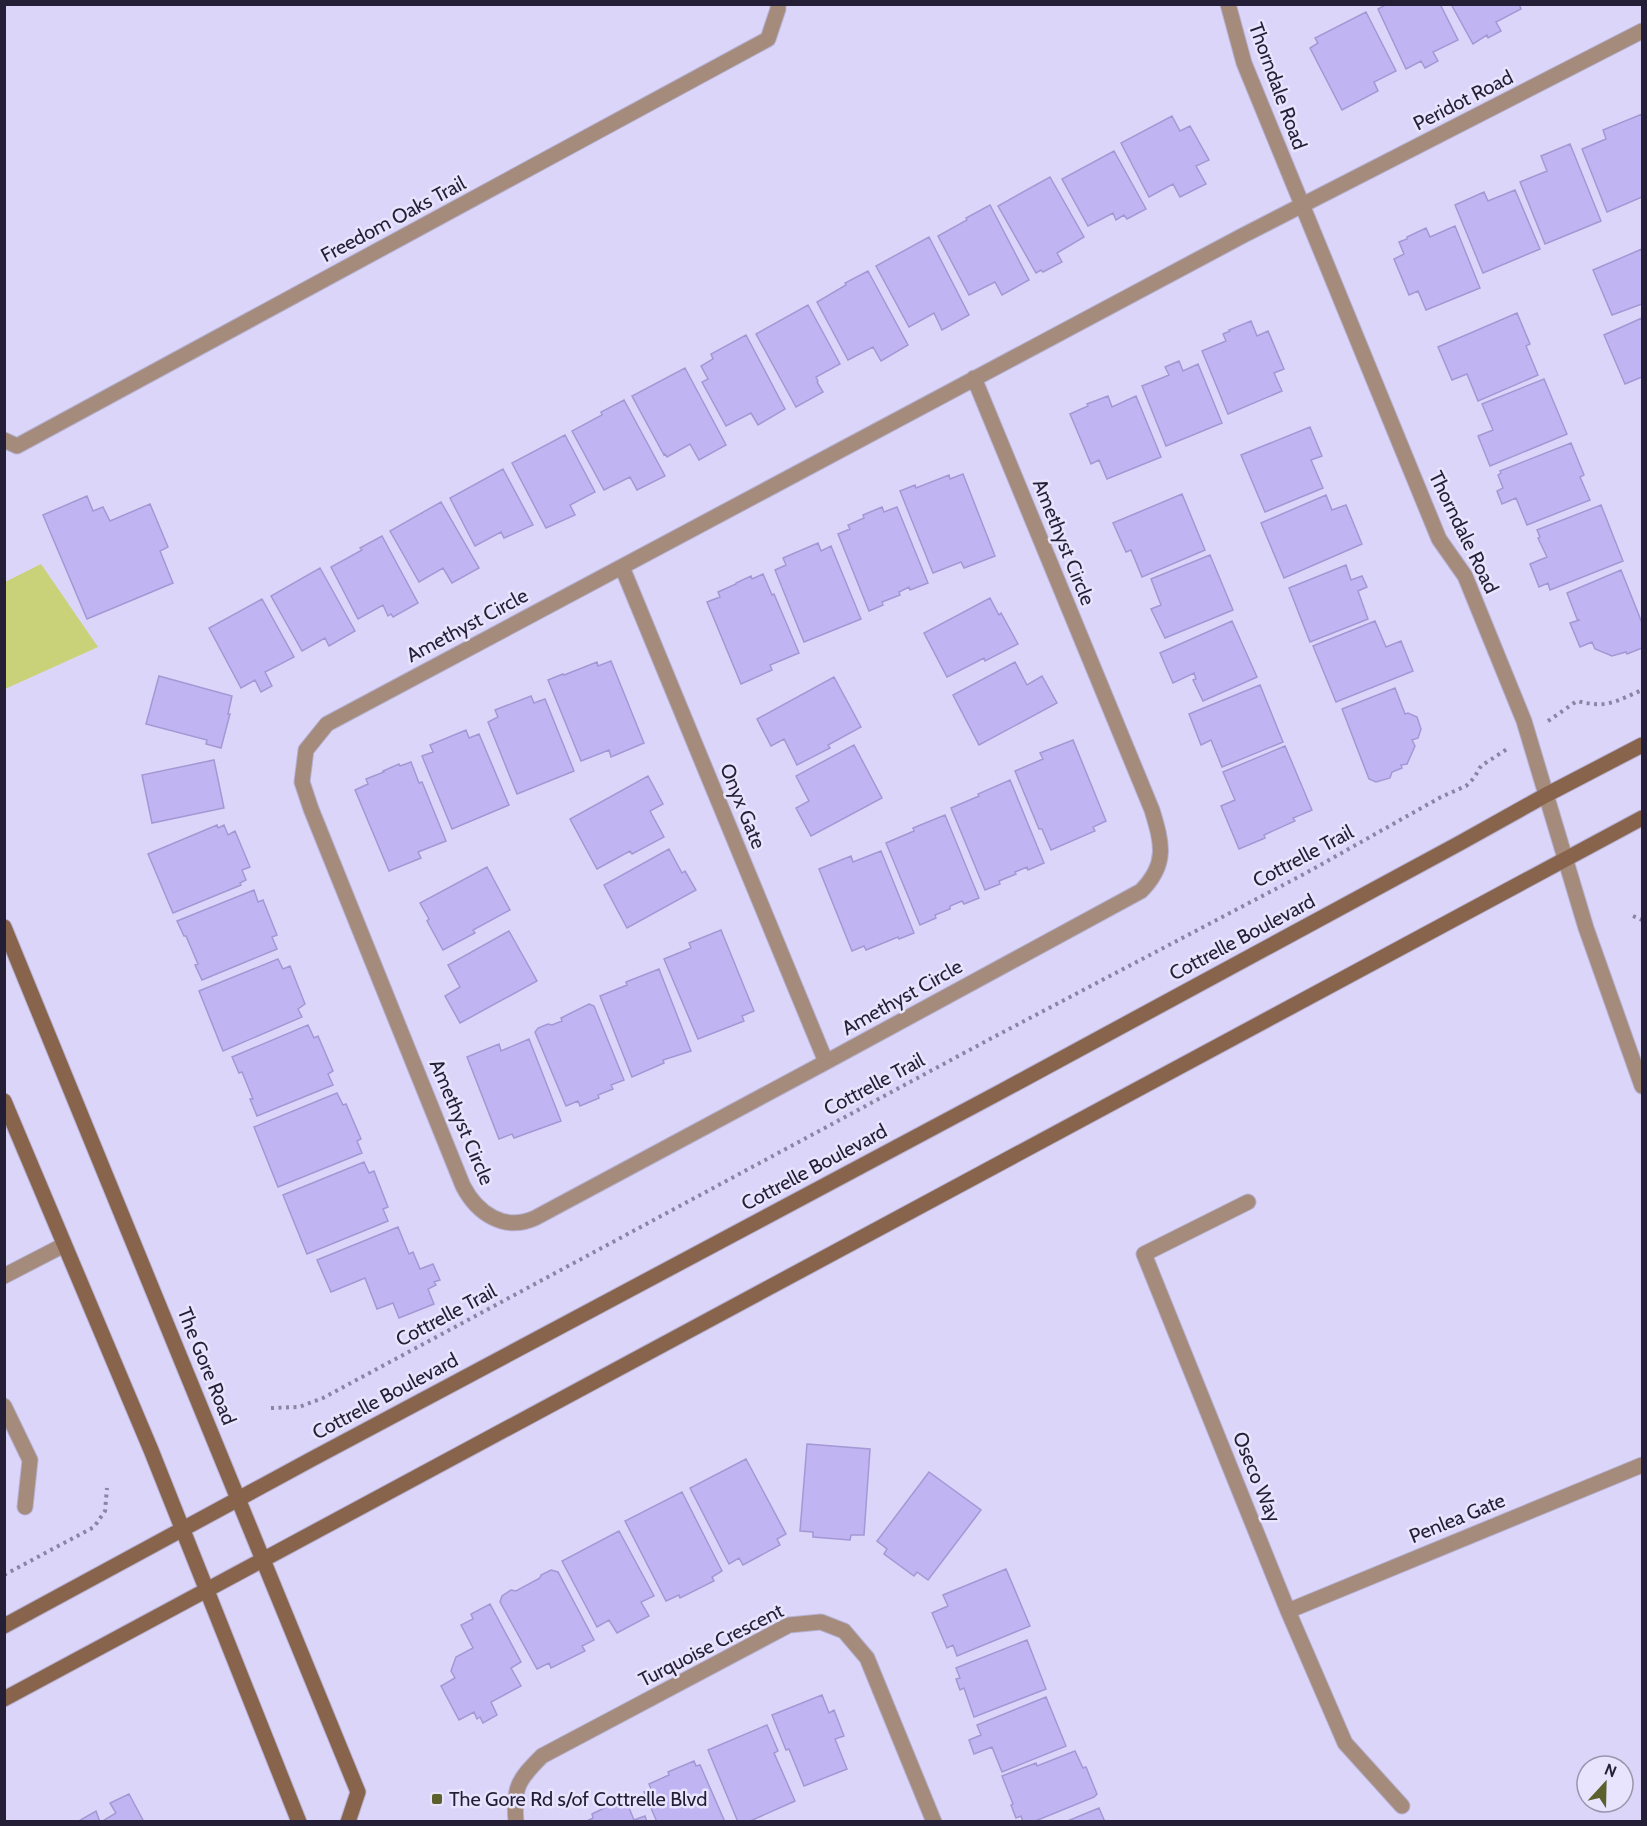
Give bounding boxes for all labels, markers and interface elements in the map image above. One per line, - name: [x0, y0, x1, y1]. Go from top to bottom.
- street label: Thorndale Road: [1244, 19, 1312, 153]
- street label: Peridot Road: [1409, 65, 1517, 135]
- street label: Freedom Oaks Trail: [317, 171, 470, 267]
- street label: Thorndale Road: [1424, 467, 1504, 597]
- street label: Amethyst Circle: [1028, 475, 1100, 609]
- street label: Amethyst Circle: [402, 583, 532, 667]
- street label: Onyx Gate: [715, 760, 771, 852]
- street label: Cottrelle Trail: [1249, 819, 1358, 893]
- street label: Cottrelle Boulevard: [1165, 889, 1319, 985]
- street label: Amethyst Circle: [838, 954, 966, 1040]
- street label: Cottrelle Trail: [820, 1047, 929, 1121]
- street label: Amethyst Circle: [425, 1056, 499, 1188]
- street label: Cottrelle Boulevard: [737, 1119, 891, 1215]
- street label: Cottrelle Trail: [392, 1278, 501, 1352]
- street label: The Gore Road: [173, 1304, 241, 1428]
- street label: Cottrelle Boulevard: [308, 1348, 462, 1444]
- street label: Oseco Way: [1228, 1428, 1286, 1526]
- street label: Penlea Gate: [1406, 1488, 1508, 1548]
- street label: Turquoise Crescent: [635, 1598, 788, 1692]
- north arrow: [1575, 1754, 1635, 1814]
- text: N: [1602, 1760, 1619, 1781]
- place label: The Gore Rd s/of Cottrelle Blvd: [449, 1787, 707, 1811]
- marker: The Gore Rd s/of Cottrelle Blvd: [430, 1792, 444, 1806]

